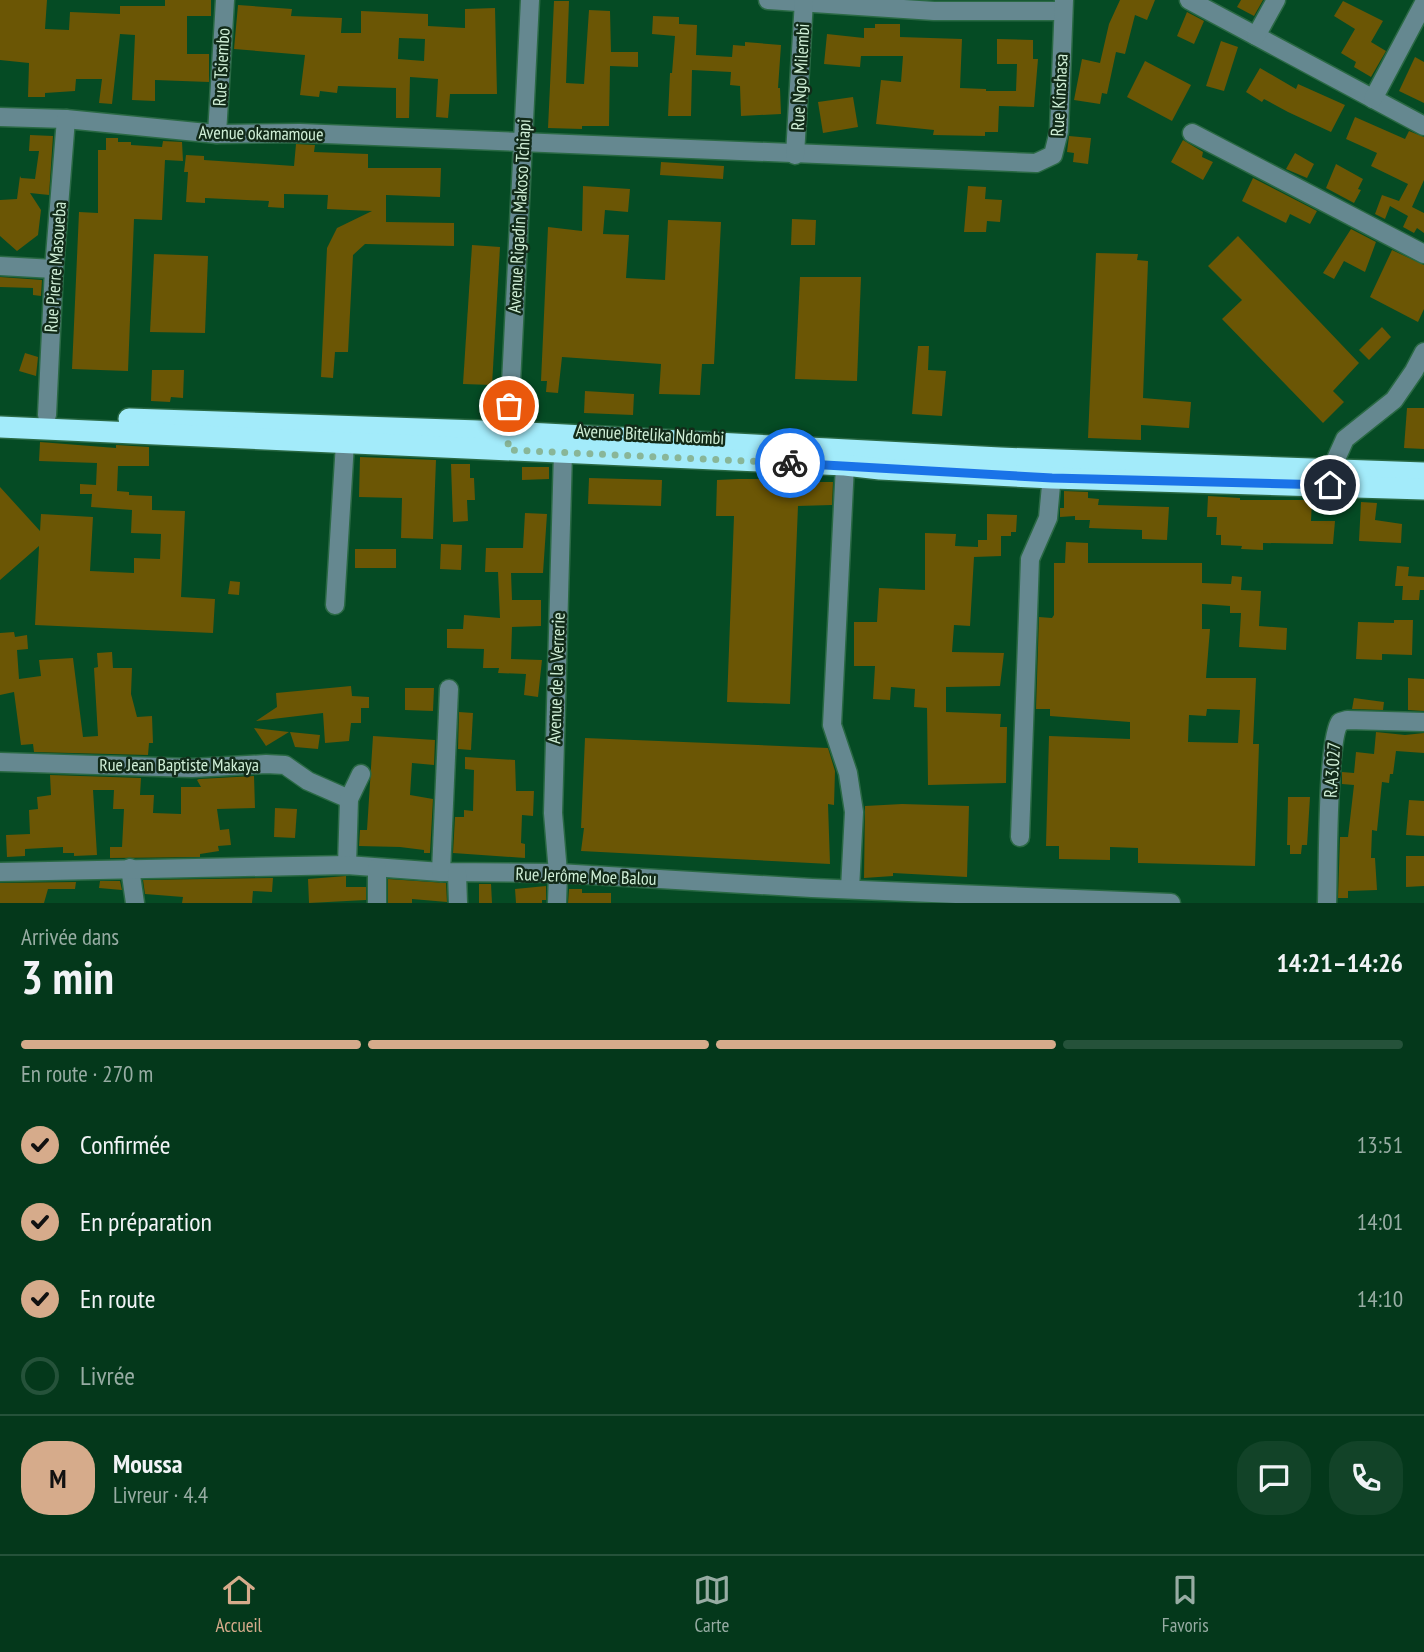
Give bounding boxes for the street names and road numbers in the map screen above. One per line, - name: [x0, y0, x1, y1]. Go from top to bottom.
- street label: Rue Ngo Milembi: [786, 23, 814, 131]
- street label: Rue Tsiembo: [207, 27, 235, 107]
- street label: Rue Kinshasa: [1045, 53, 1073, 137]
- street label: Avenue Rigadin Makoso Tchiapi: [502, 118, 536, 314]
- street label: Avenue okamamoue: [198, 120, 324, 146]
- street label: Rue Pierre Masoueba: [39, 201, 71, 333]
- street label: Avenue Bitelika Ndombi: [575, 419, 725, 449]
- street label: Avenue de la Verrerie: [542, 612, 570, 744]
- street label: R.A3.027: [1319, 741, 1345, 799]
- street label: Rue Jean Baptiste Makaya: [99, 753, 259, 776]
- street label: Rue Jerôme Moe Balou: [515, 862, 657, 890]

